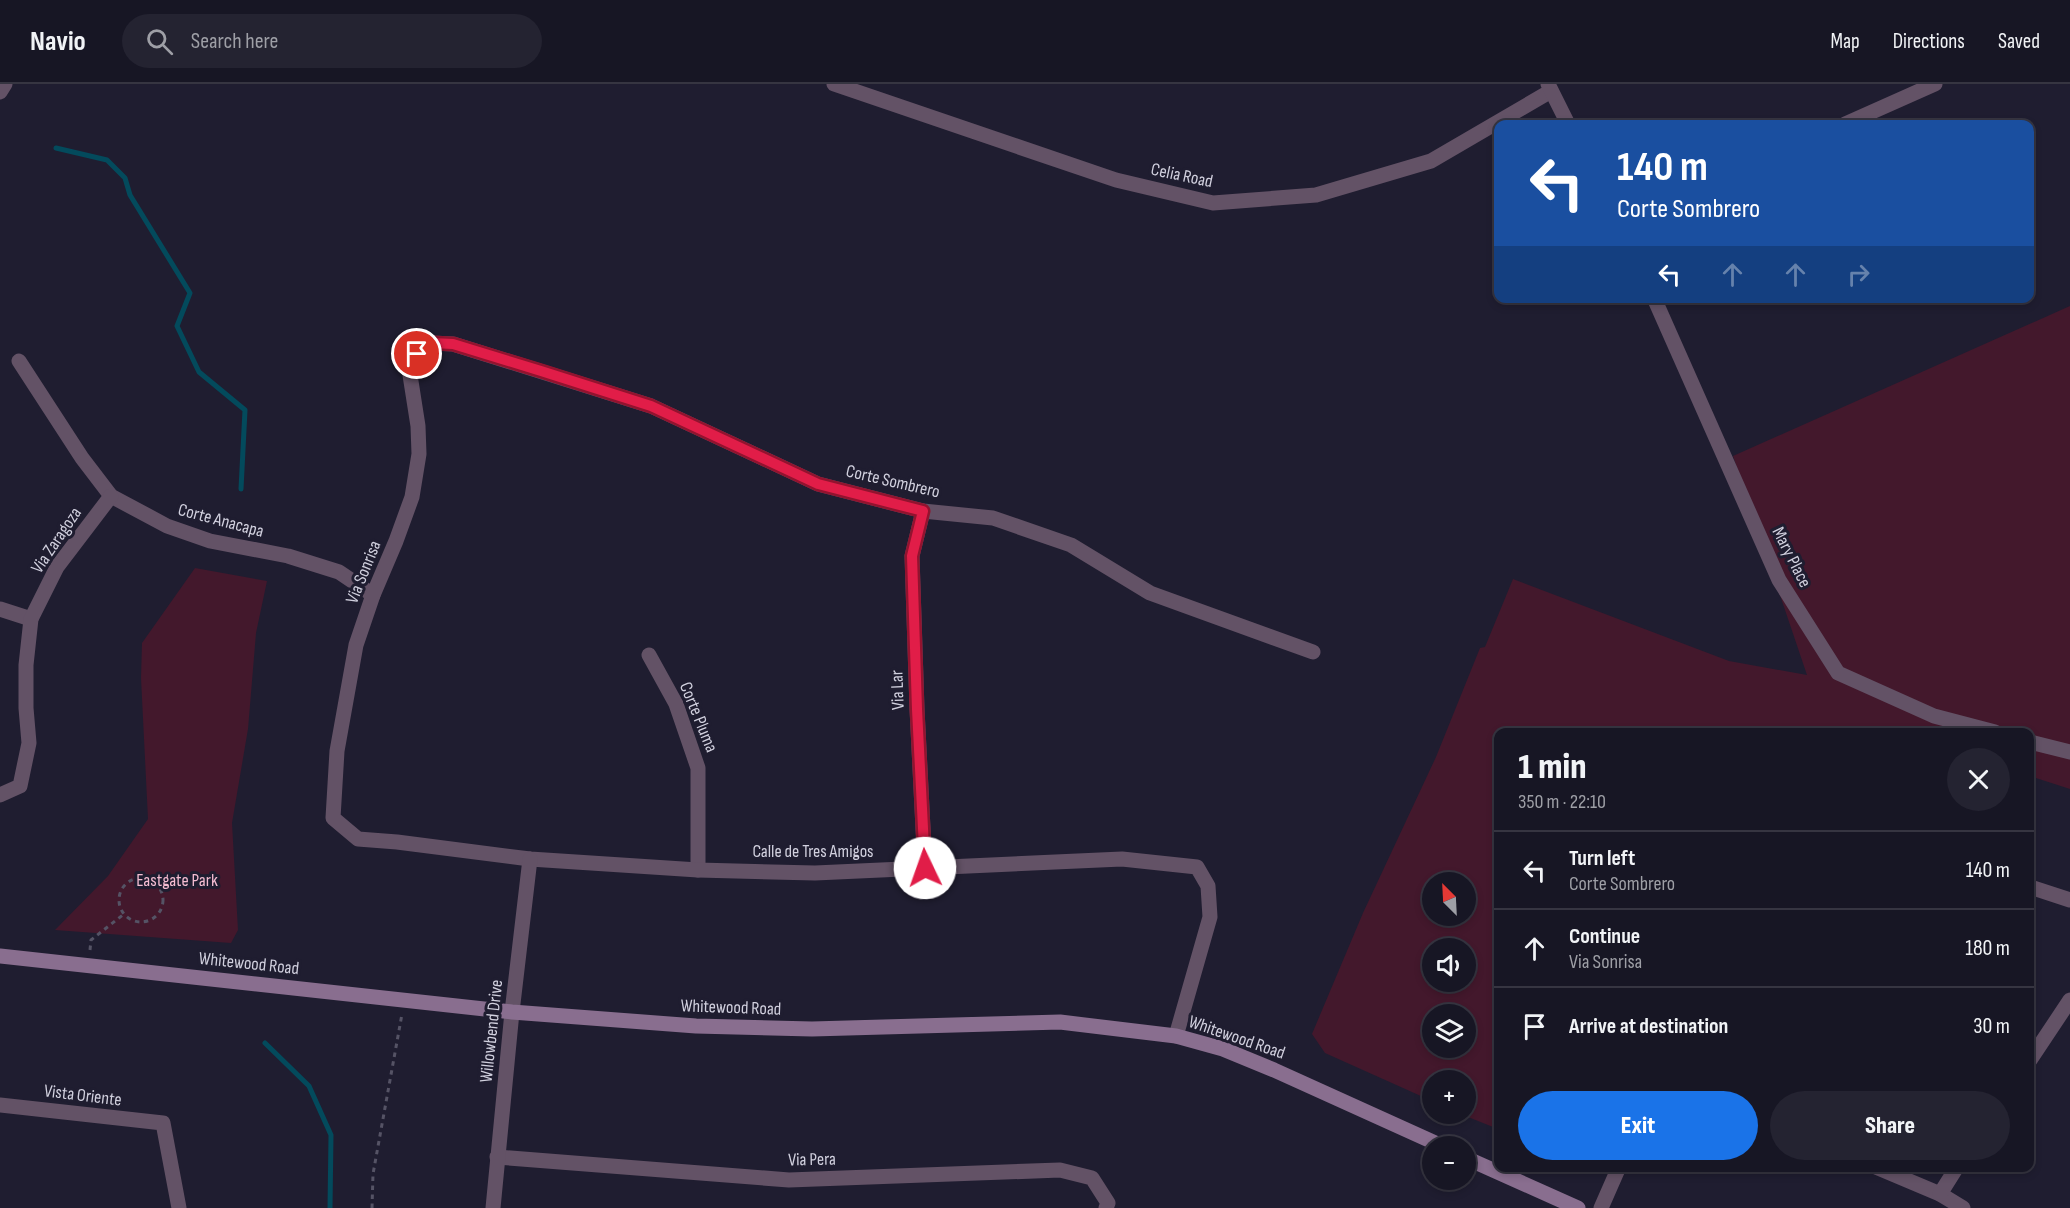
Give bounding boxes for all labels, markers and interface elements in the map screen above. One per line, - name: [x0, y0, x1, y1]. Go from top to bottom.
- search box: [122, 14, 542, 68]
- text: Navio: [30, 25, 86, 58]
- icon: search: [143, 25, 176, 58]
- text: Search here: [191, 28, 278, 55]
- text: Map: [1830, 29, 1860, 54]
- text: Directions: [1893, 29, 1965, 54]
- text: Saved: [1998, 29, 2040, 54]
- text: 140 m: [1617, 142, 1708, 193]
- icon: left: [1518, 144, 1596, 222]
- street label: Celia Road: [1149, 159, 1215, 192]
- text: Corte Sombrero: [1617, 193, 1760, 225]
- icon: left: [1653, 258, 1686, 291]
- icon: ahead: [1716, 258, 1749, 291]
- icon: ahead: [1779, 258, 1812, 291]
- icon: right: [1842, 258, 1875, 291]
- pin: [391, 328, 442, 379]
- icon: arrive: [400, 337, 433, 370]
- street label: Corte Sombrero: [844, 461, 942, 502]
- street label: Corte Anacapa: [176, 499, 266, 542]
- street label: Via Zaragoza: [27, 503, 86, 577]
- street label: Mary Place: [1767, 524, 1816, 591]
- street label: Via Sonrisa: [341, 538, 386, 607]
- street label: Via Lar: [886, 670, 909, 710]
- street label: Corte Pluma: [675, 679, 722, 755]
- text: 1 min: [1518, 746, 1586, 789]
- button: close: [1947, 748, 2010, 811]
- text: 350 m · 22:10: [1518, 790, 1606, 814]
- position arrow: [893, 836, 957, 900]
- street label: Calle de Tres Amigos: [752, 841, 874, 862]
- text: Turn left: [1569, 845, 1635, 872]
- icon: left: [1518, 854, 1551, 887]
- text: 140 m: [1966, 857, 2010, 884]
- park label: Eastgate Park: [136, 870, 218, 891]
- north arrow: [1422, 872, 1476, 926]
- map controls: [1422, 872, 1476, 1190]
- text: Corte Sombrero: [1569, 872, 1675, 896]
- text: Continue: [1569, 923, 1640, 950]
- icon: ahead: [1518, 932, 1551, 965]
- text: 180 m: [1965, 935, 2010, 962]
- button: sound: [1422, 938, 1476, 992]
- street label: Whitewood Road: [198, 948, 300, 979]
- text: Via Sonrisa: [1569, 950, 1642, 974]
- street label: Willowbend Drive: [476, 979, 507, 1084]
- street label: Whitewood Road: [680, 995, 782, 1020]
- button: layers: [1422, 1004, 1476, 1058]
- icon: arrive: [1518, 1010, 1551, 1043]
- street label: Whitewood Road: [1186, 1011, 1288, 1064]
- text: Arrive at destination: [1569, 1013, 1728, 1040]
- text: 30 m: [1973, 1013, 2010, 1040]
- button: +: [1422, 1070, 1476, 1124]
- street label: Vista Oriente: [43, 1080, 123, 1111]
- button: Exit: [1518, 1091, 1758, 1160]
- button: Share: [1770, 1091, 2010, 1160]
- button: −: [1422, 1136, 1476, 1190]
- street label: Via Pera: [788, 1149, 836, 1170]

